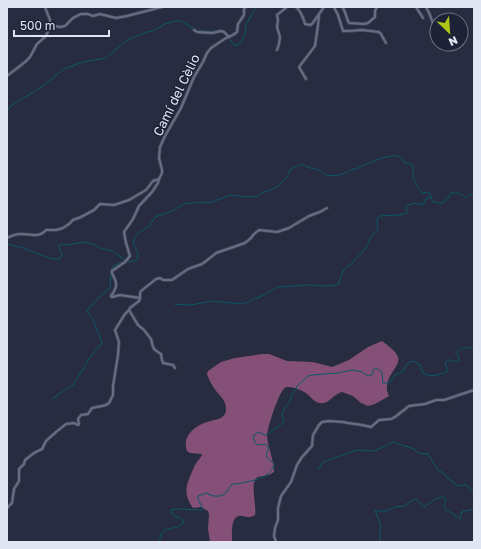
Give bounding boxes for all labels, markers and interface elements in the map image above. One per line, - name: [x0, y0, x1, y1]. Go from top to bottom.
- scale bar: [14, 12, 109, 38]
- north arrow: [429, 12, 469, 52]
- text: 500 m: [20, 18, 55, 33]
- text: N: [447, 34, 460, 49]
- street label: Camí del Cèlio: [149, 51, 203, 139]

